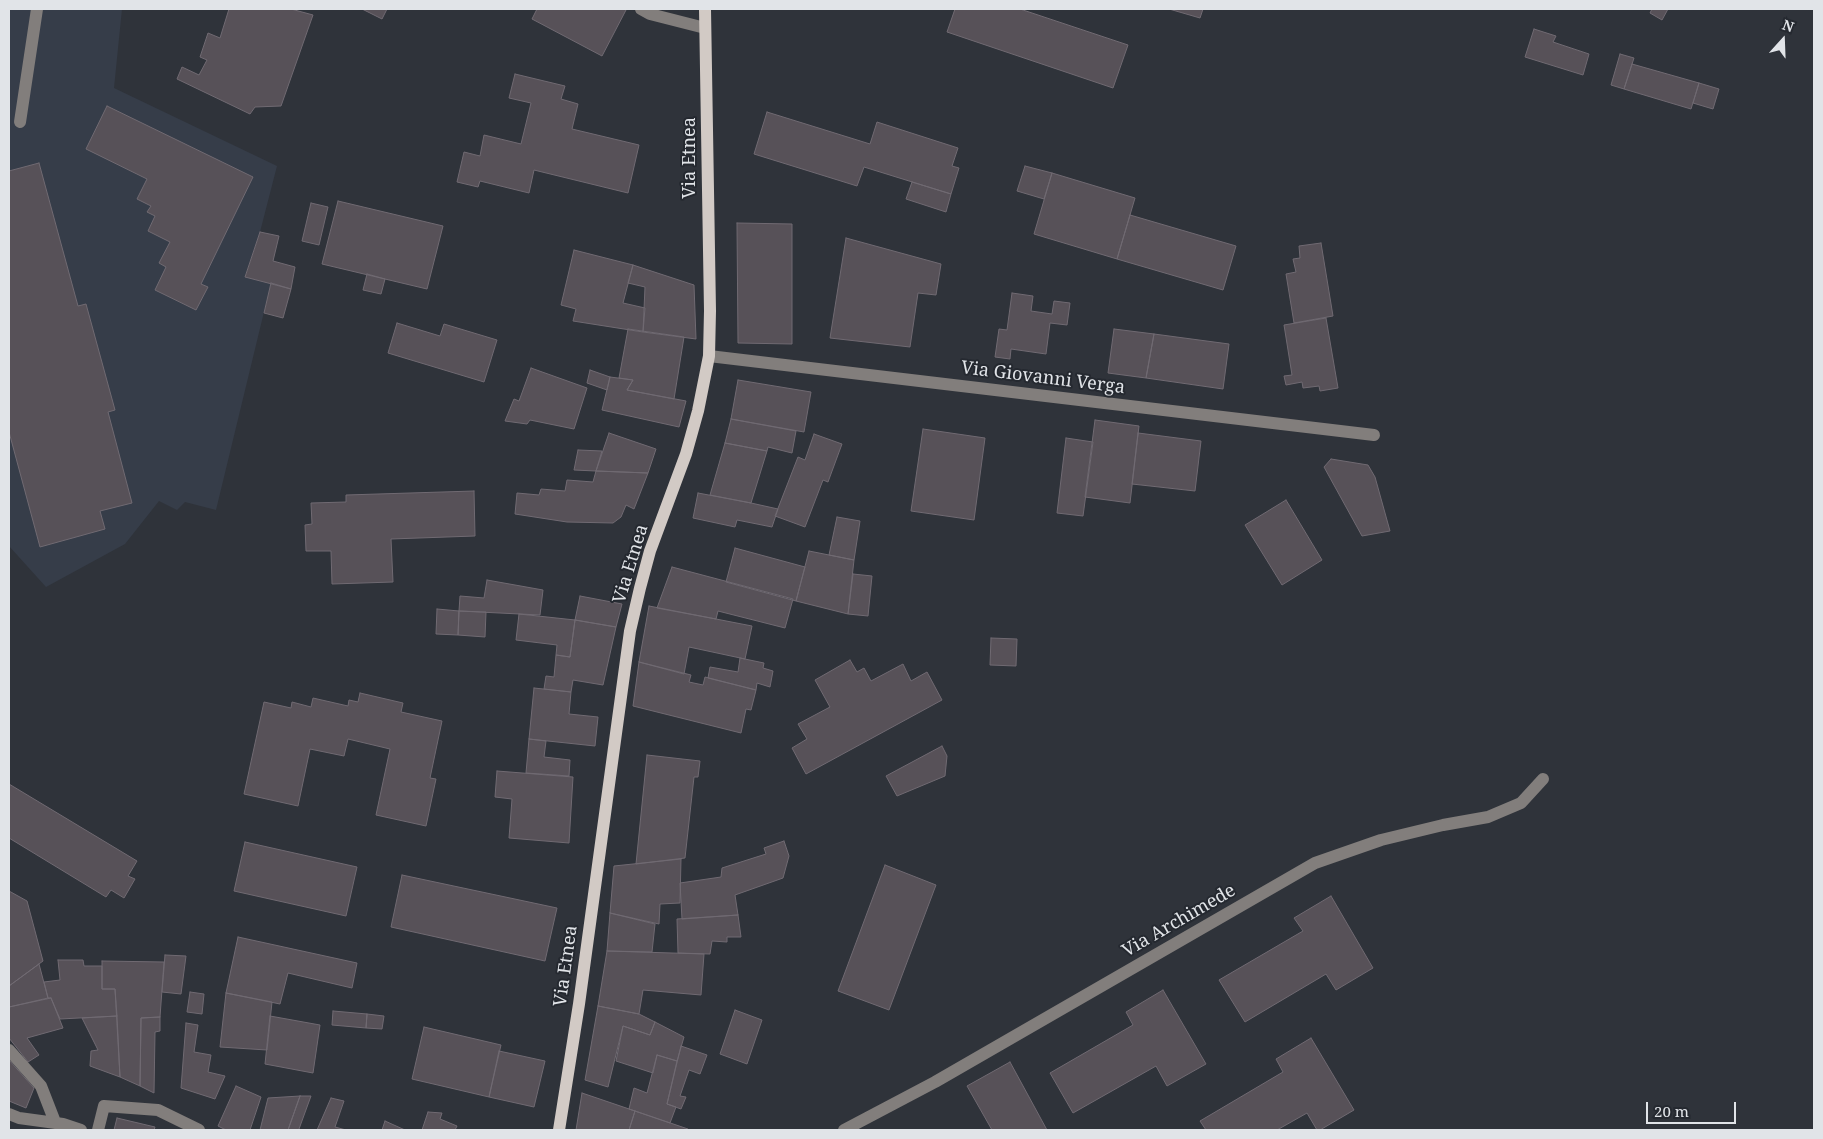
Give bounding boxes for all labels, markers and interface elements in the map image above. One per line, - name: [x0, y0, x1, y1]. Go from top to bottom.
- north arrow: [1758, 15, 1808, 65]
- text: N: [1780, 15, 1797, 36]
- street label: Via Etnea: [679, 117, 701, 199]
- street label: Via Giovanni Verga: [960, 357, 1126, 399]
- street label: Via Etnea: [609, 522, 653, 606]
- street label: Via Archimede: [1118, 880, 1240, 962]
- street label: Via Etnea: [550, 924, 582, 1008]
- scale bar: [1648, 1092, 1738, 1124]
- text: 20 m: [1654, 1101, 1689, 1121]

